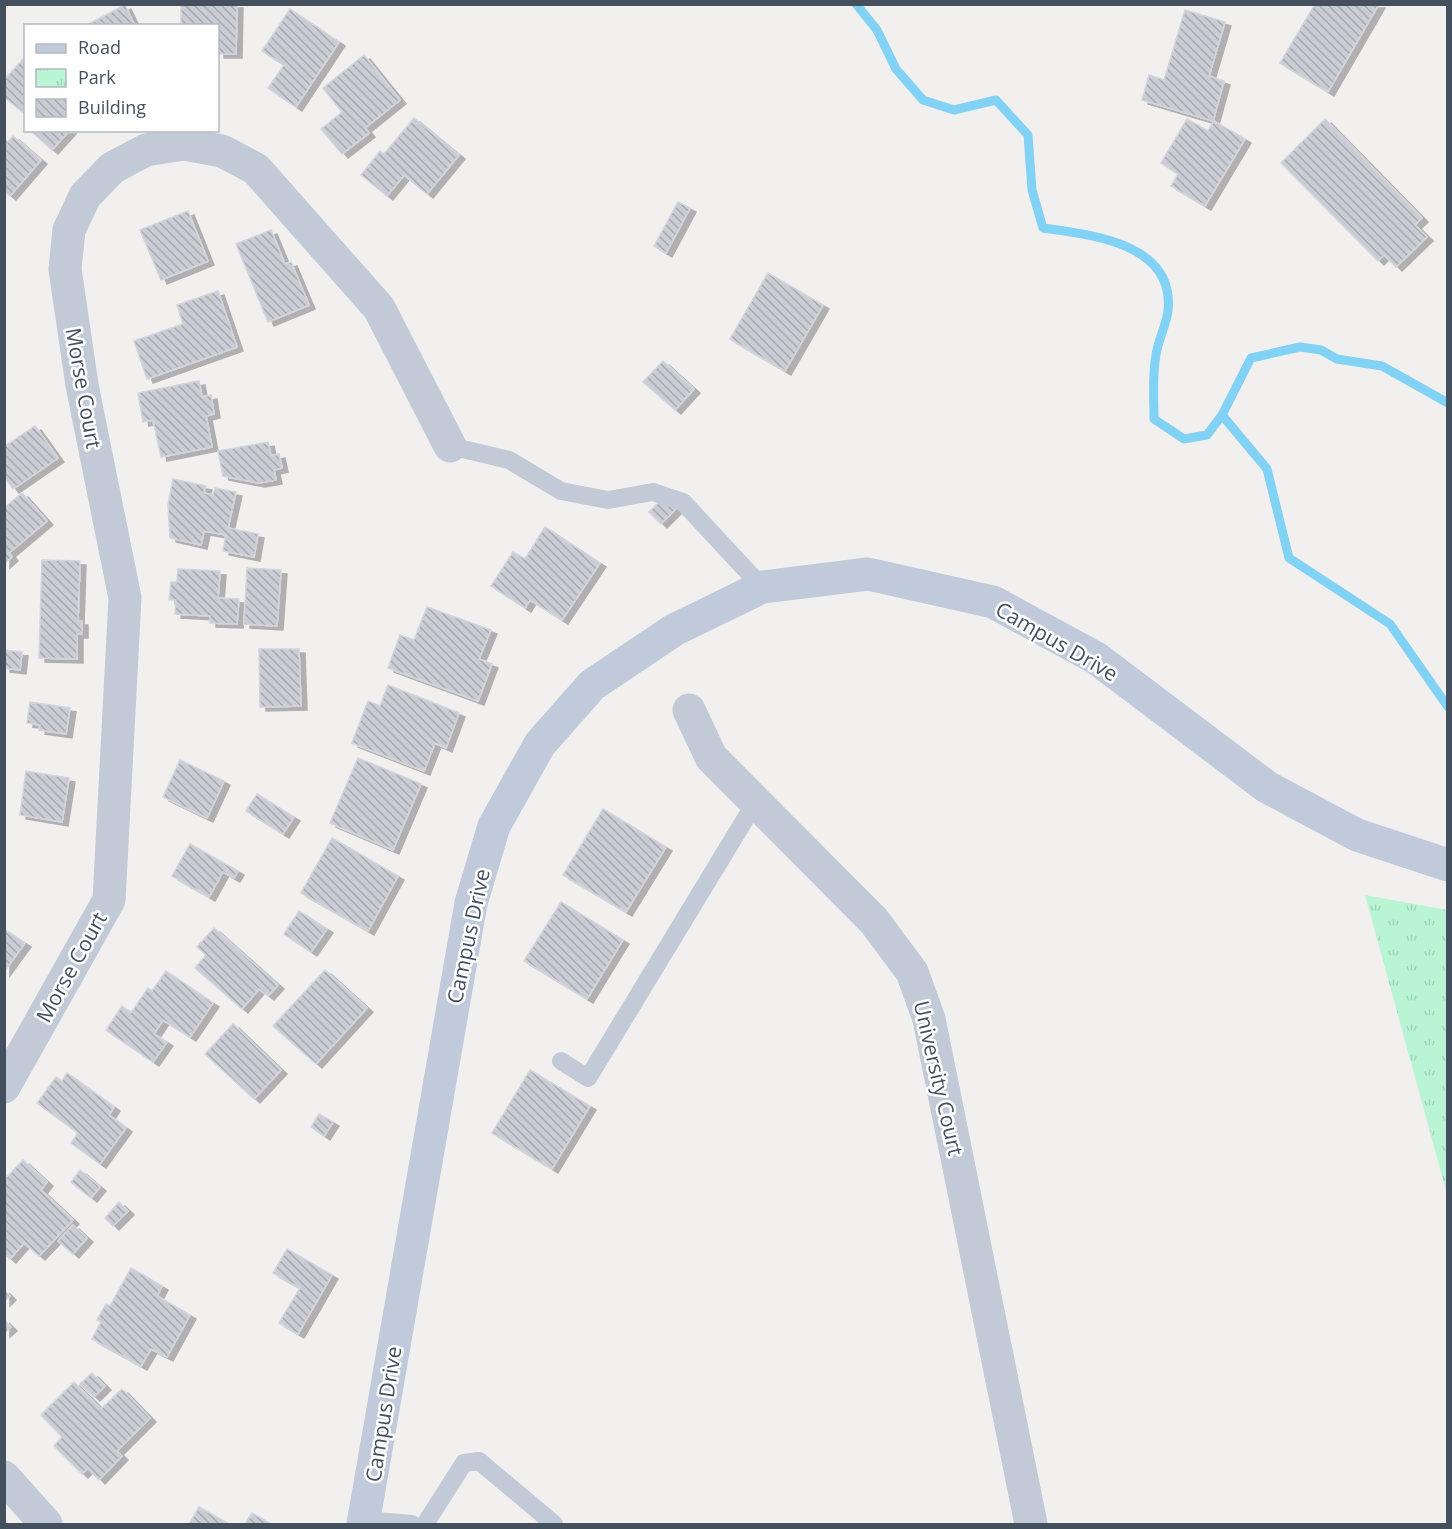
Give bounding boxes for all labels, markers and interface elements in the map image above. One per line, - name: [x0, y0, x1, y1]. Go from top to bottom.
- legend: [24, 24, 219, 132]
- text: Road: [78, 35, 121, 59]
- text: Park: [78, 65, 116, 89]
- text: Building: [78, 95, 146, 119]
- street label: Morse Court: [60, 325, 108, 451]
- street label: Campus Drive: [991, 595, 1123, 687]
- street label: Campus Drive: [440, 866, 496, 1006]
- street label: Morse Court: [29, 907, 113, 1027]
- street label: University Court: [908, 998, 970, 1158]
- street label: Campus Drive: [358, 1344, 408, 1484]

